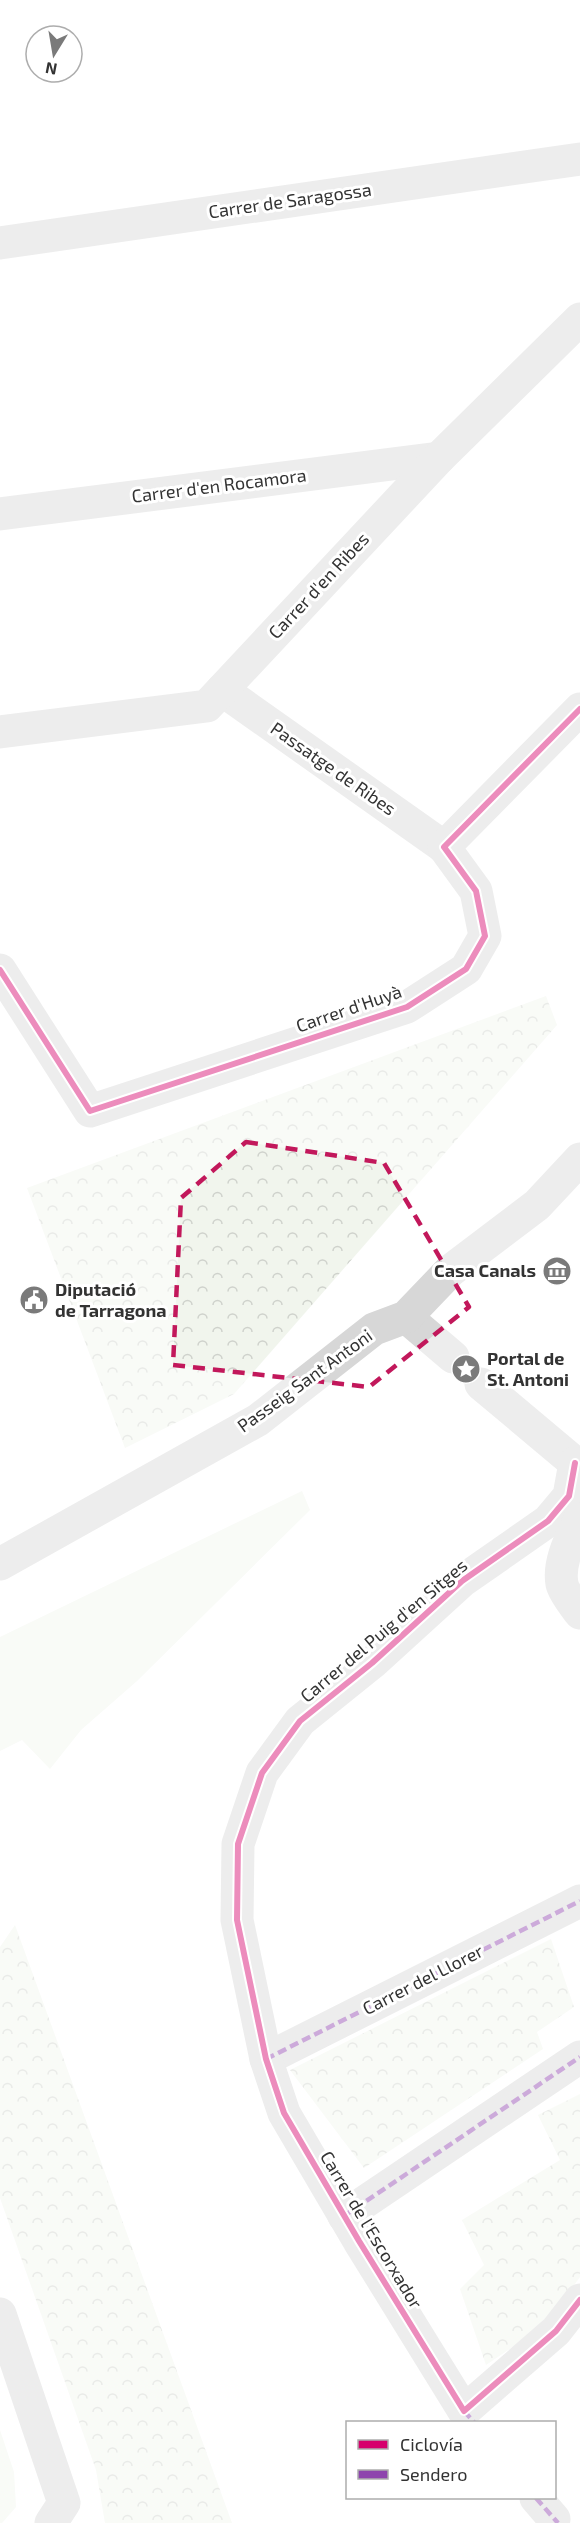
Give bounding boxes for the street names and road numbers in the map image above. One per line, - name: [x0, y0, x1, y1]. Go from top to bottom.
- street label: Carrer de Saragossa: [207, 178, 373, 222]
- street label: Carrer d'en Rocamora: [130, 463, 307, 507]
- street label: Carrer d'en Ribes: [263, 528, 373, 643]
- street label: Passatge de Ribes: [267, 717, 400, 820]
- street label: Carrer d'Huyà: [293, 980, 405, 1036]
- street label: Passeig Sant Antoni: [233, 1324, 376, 1437]
- street label: Carrer del Puig d'en Sitges: [295, 1554, 471, 1707]
- street label: Carrer del Llorer: [359, 1939, 487, 2019]
- street label: Carrer de l'Escorxador: [316, 2147, 428, 2312]

